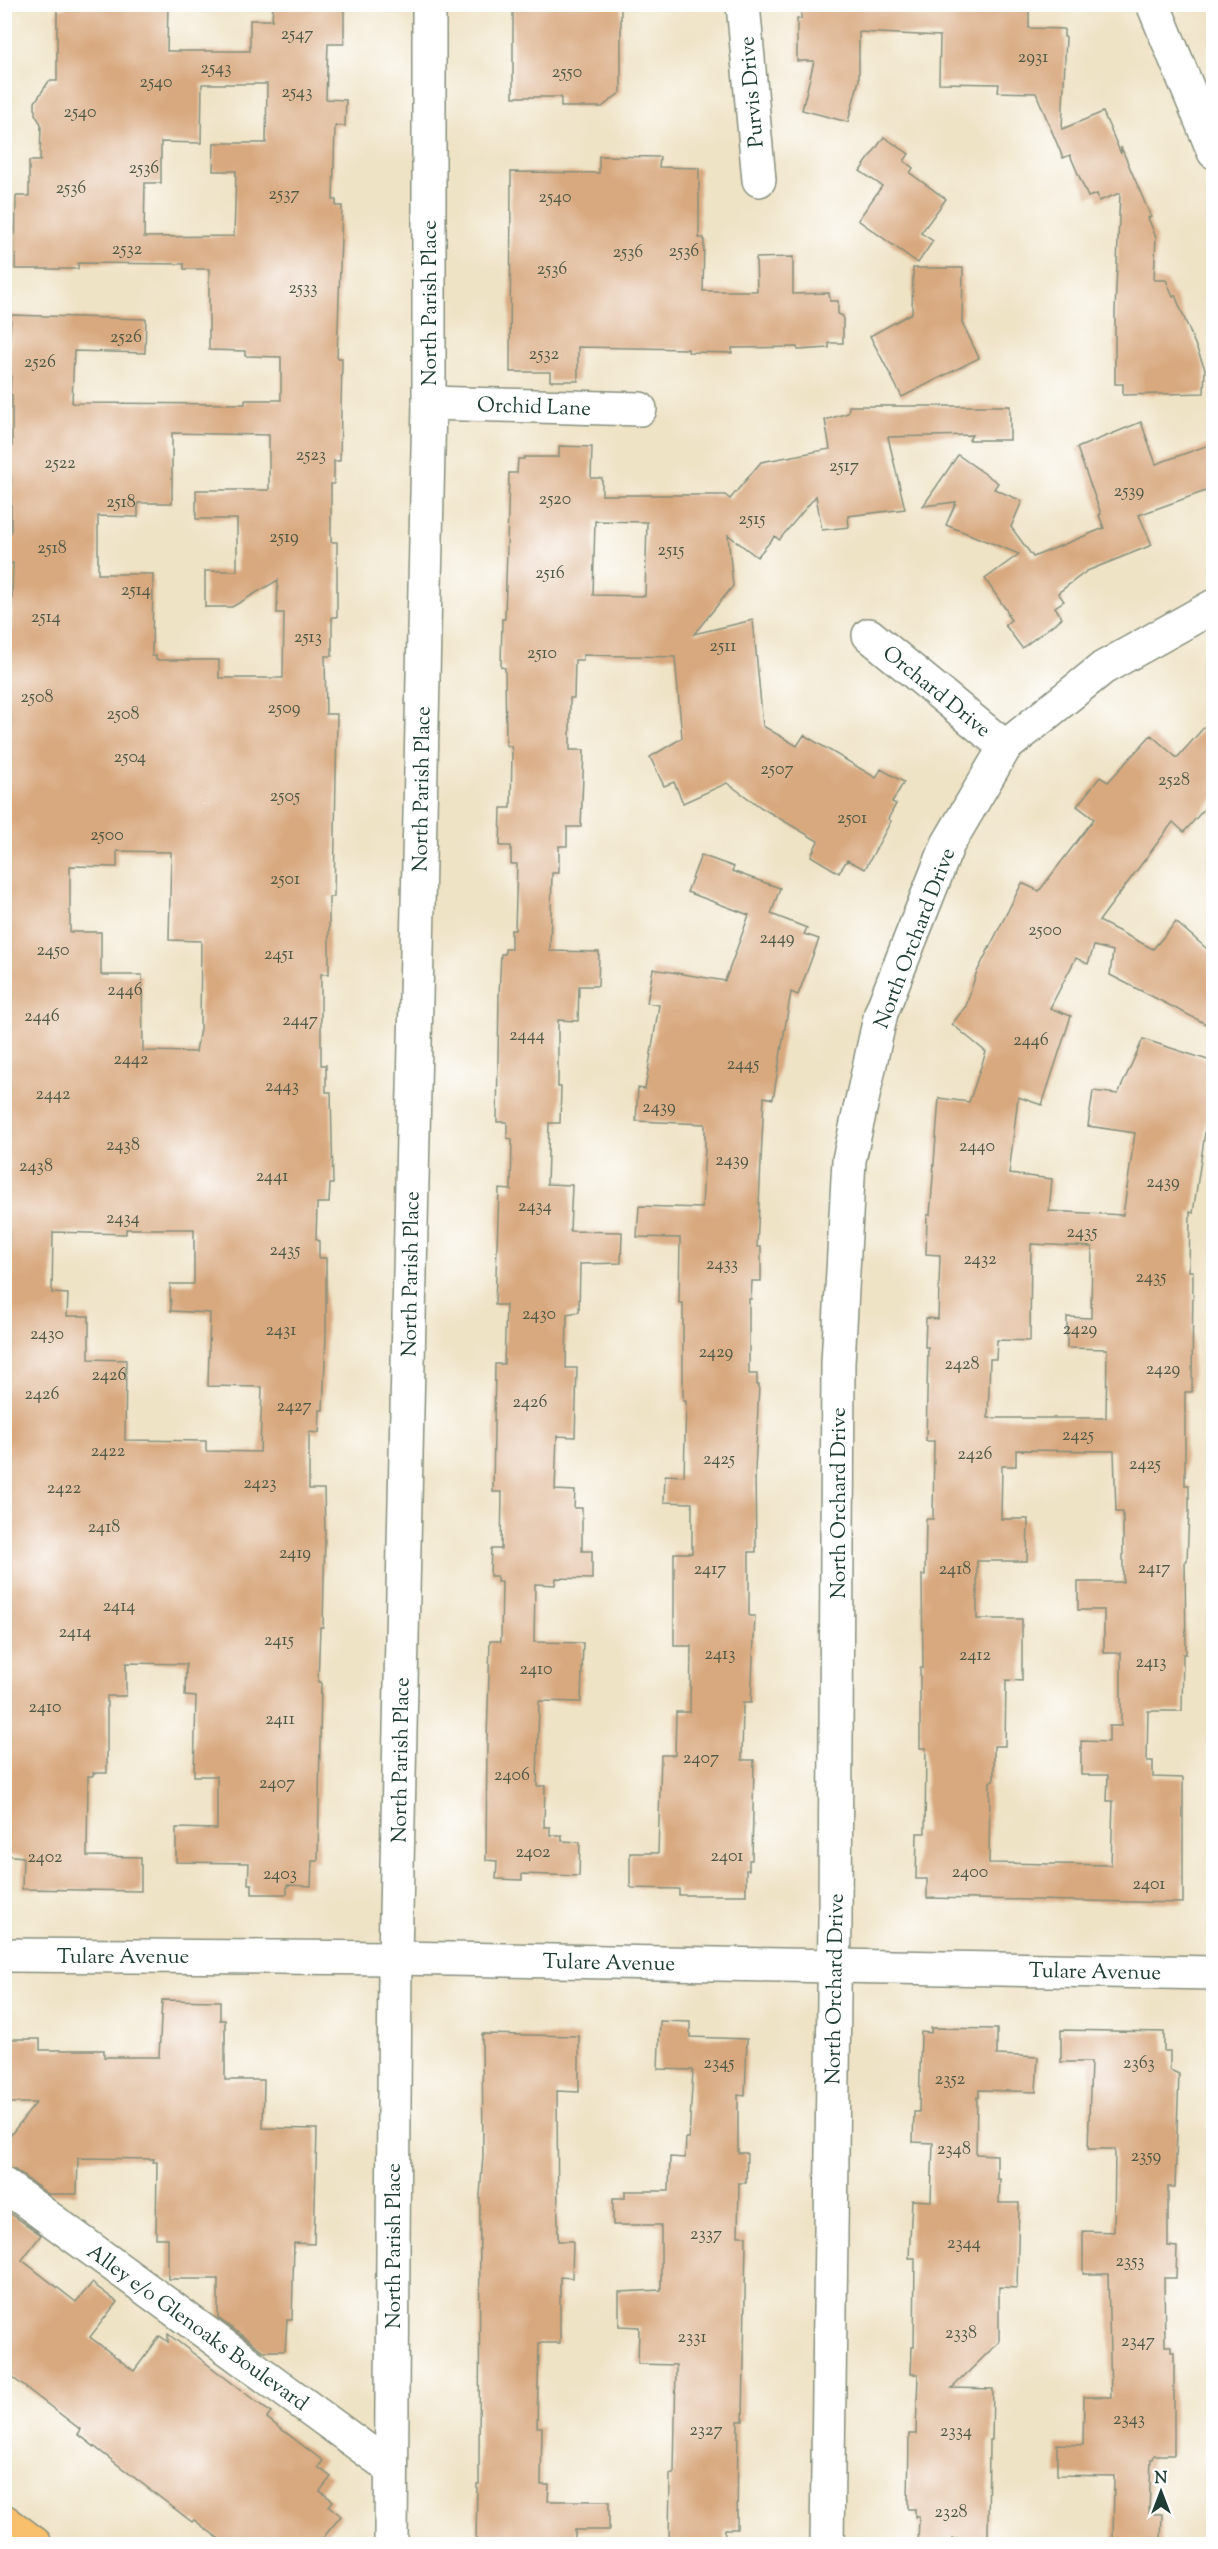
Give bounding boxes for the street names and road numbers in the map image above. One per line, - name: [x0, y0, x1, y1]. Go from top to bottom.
- street label: Purvis Drive: [733, 35, 773, 149]
- street label: North Parish Place: [416, 220, 446, 386]
- street label: Orchid Lane: [476, 391, 591, 425]
- street label: Orchard Drive: [875, 639, 996, 746]
- street label: North Parish Place: [407, 706, 439, 872]
- street label: North Orchard Drive: [868, 844, 964, 1033]
- street label: North Parish Place: [396, 1191, 428, 1357]
- street label: North Orchard Drive: [825, 1407, 855, 1599]
- street label: North Parish Place: [386, 1677, 418, 1843]
- street label: North Orchard Drive: [819, 1893, 853, 2085]
- street label: Tulare Avenue: [57, 1943, 189, 1973]
- street label: Tulare Avenue: [542, 1948, 675, 1980]
- street label: Tulare Avenue: [1028, 1957, 1161, 1989]
- street label: North Parish Place: [380, 2163, 410, 2329]
- street label: Alley e/o Glenoaks Boulevard: [80, 2238, 314, 2419]

